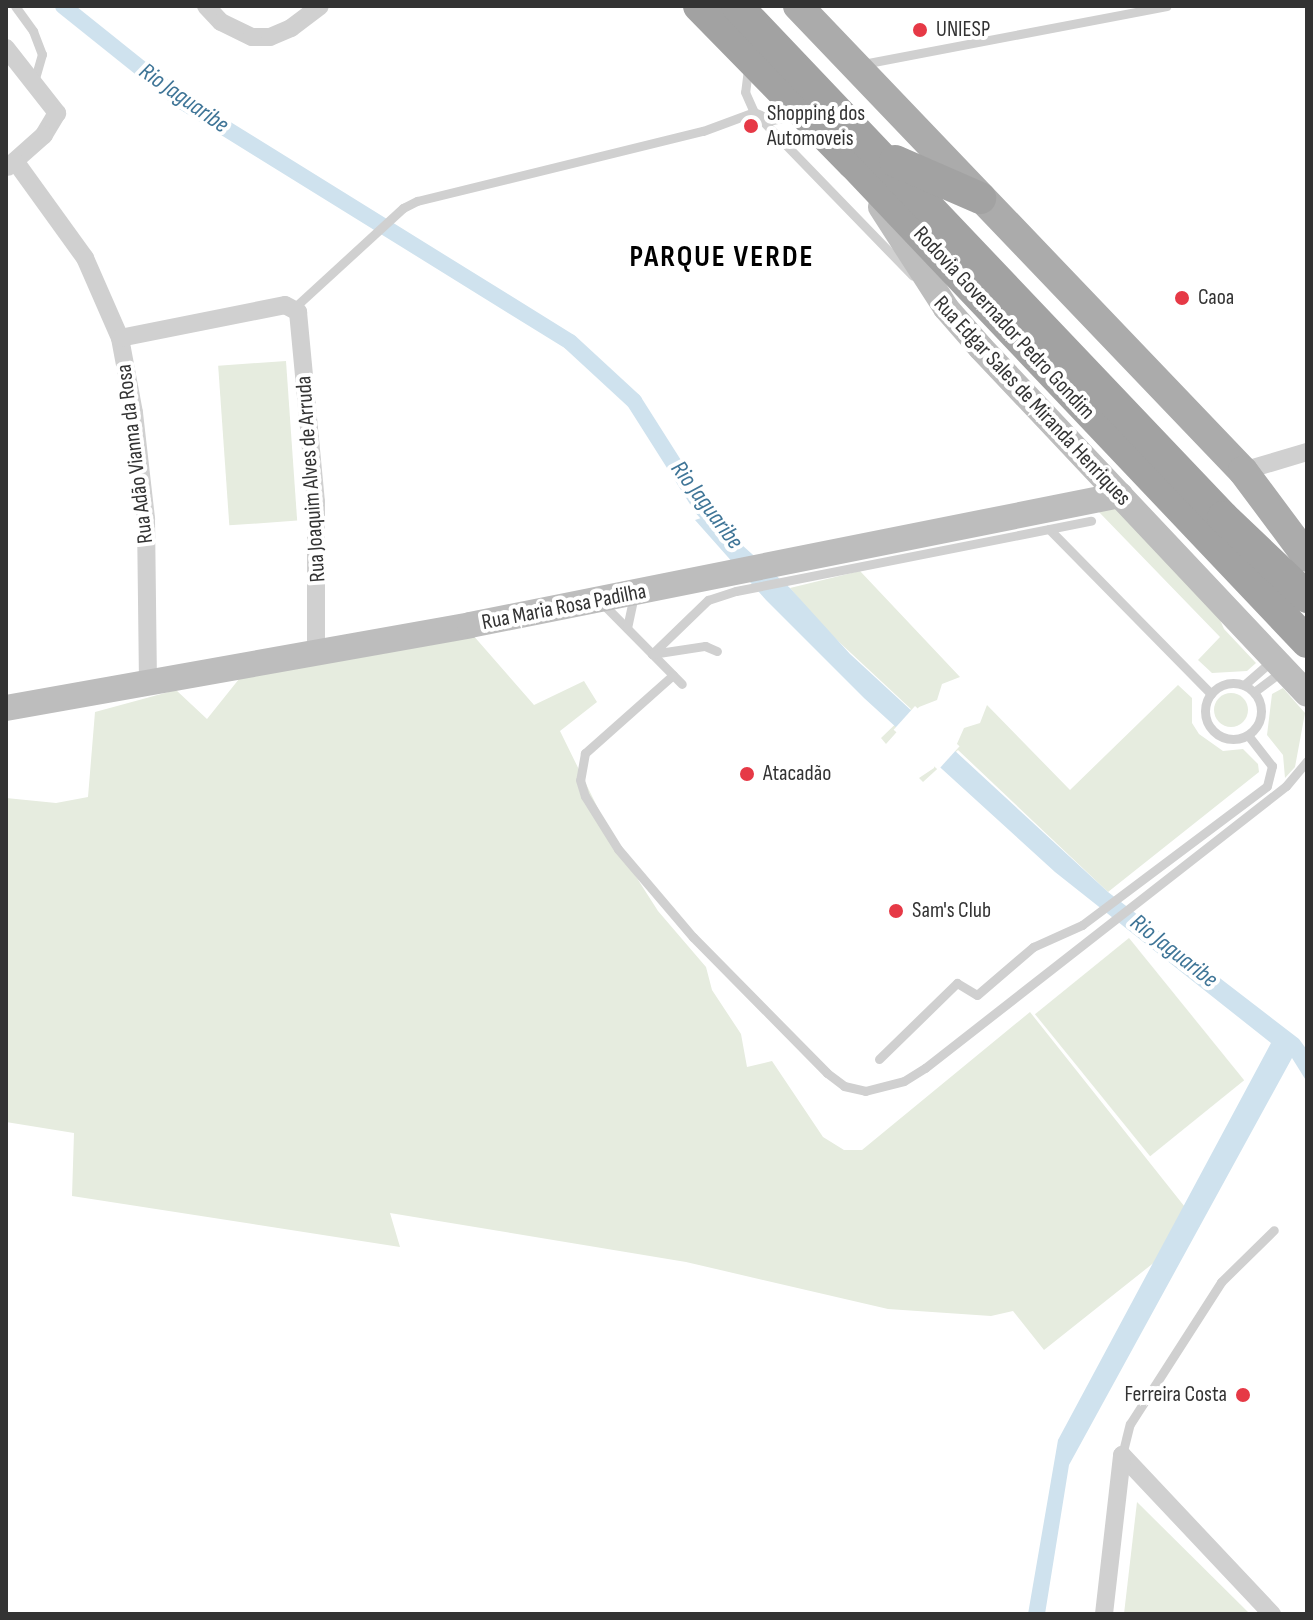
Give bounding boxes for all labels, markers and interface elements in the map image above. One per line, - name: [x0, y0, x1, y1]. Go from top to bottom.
- place label: UNIESP: [936, 17, 990, 43]
- marker: UNIESP: [911, 21, 929, 39]
- water label: Rio Jaguaribe: [134, 57, 234, 139]
- place label: Shopping dos Automoveis: [767, 100, 865, 152]
- marker: Shopping dos Automoveis: [742, 117, 760, 135]
- street label: Rodovia Governador Pedro Gondim: [908, 221, 1100, 425]
- district label: PARQUE VERDE: [629, 239, 815, 275]
- place label: Caoa: [1198, 285, 1234, 311]
- marker: Caoa: [1173, 289, 1191, 307]
- street label: Rua Edgar Sales de Miranda Henriques: [928, 291, 1136, 511]
- street label: Rua Adão Vianna da Rosa: [111, 363, 159, 545]
- street label: Rua Joaquim Alves de Arruda: [291, 375, 331, 583]
- water label: Rio Jaguaribe: [665, 455, 749, 555]
- street label: Rua Maria Rosa Padilha: [480, 578, 648, 636]
- place label: Atacadão: [763, 761, 831, 787]
- marker: Atacadão: [738, 765, 756, 783]
- place label: Sam's Club: [912, 898, 991, 924]
- marker: Sam's Club: [887, 902, 905, 920]
- water label: Rio Jaguaribe: [1125, 908, 1223, 994]
- place label: Ferreira Costa: [1124, 1382, 1227, 1408]
- marker: Ferreira Costa: [1234, 1386, 1252, 1404]

